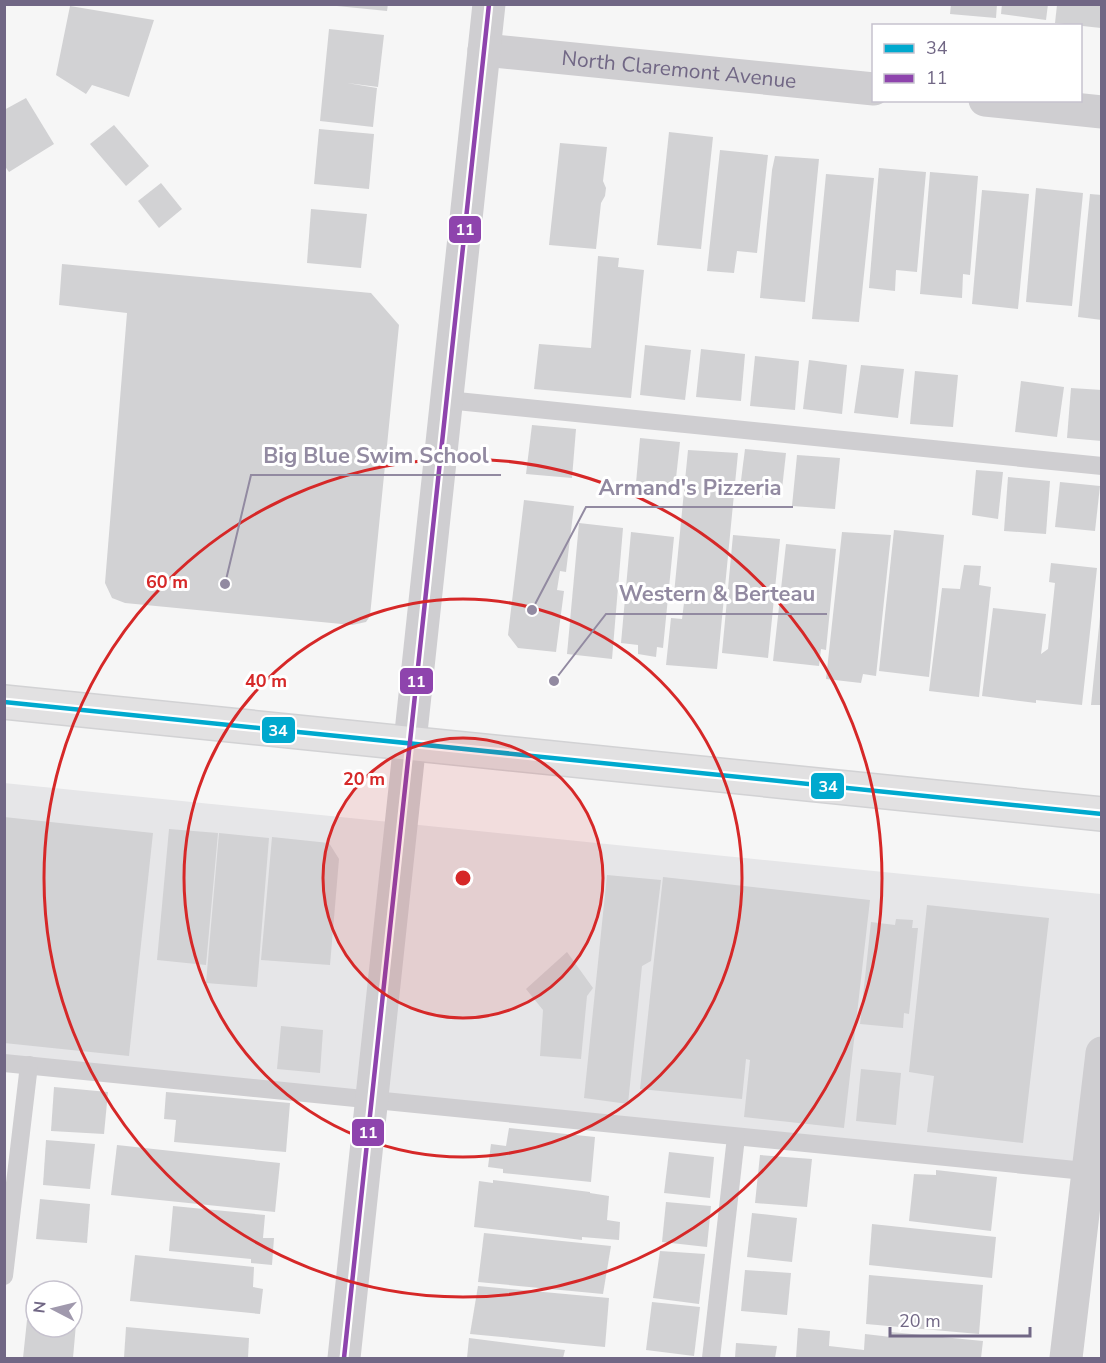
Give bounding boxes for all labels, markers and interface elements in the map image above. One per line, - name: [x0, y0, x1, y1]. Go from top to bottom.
- legend: [872, 24, 1082, 102]
- text: 34: [926, 36, 948, 60]
- street label: North Claremont Avenue: [560, 44, 798, 95]
- text: 11: [926, 66, 948, 90]
- line badge: 11: [448, 215, 482, 244]
- text: 11: [455, 219, 475, 241]
- callout: Big Blue Swim School: [251, 435, 501, 475]
- text: Big Blue Swim School: [263, 441, 489, 471]
- callout: Armand's Pizzeria: [586, 467, 793, 507]
- text: Armand's Pizzeria: [598, 473, 782, 503]
- text: 60 m: [146, 570, 188, 594]
- callout: Western & Berteau: [606, 574, 827, 614]
- text: Western & Berteau: [619, 579, 815, 609]
- line badge: 11: [399, 667, 434, 695]
- text: 40 m: [245, 669, 287, 693]
- text: 11: [406, 671, 426, 693]
- line badge: 34: [261, 716, 296, 744]
- text: 34: [268, 720, 288, 742]
- text: 20 m: [343, 767, 385, 791]
- line badge: 34: [810, 772, 845, 800]
- text: 34: [818, 776, 838, 798]
- centre of rings: [453, 868, 473, 888]
- line badge: 11: [351, 1118, 385, 1147]
- text: 11: [358, 1122, 378, 1144]
- north arrow: [24, 1279, 84, 1339]
- text: N: [28, 1300, 52, 1315]
- scale bar: [890, 1300, 1030, 1338]
- text: 20 m: [899, 1309, 941, 1333]

